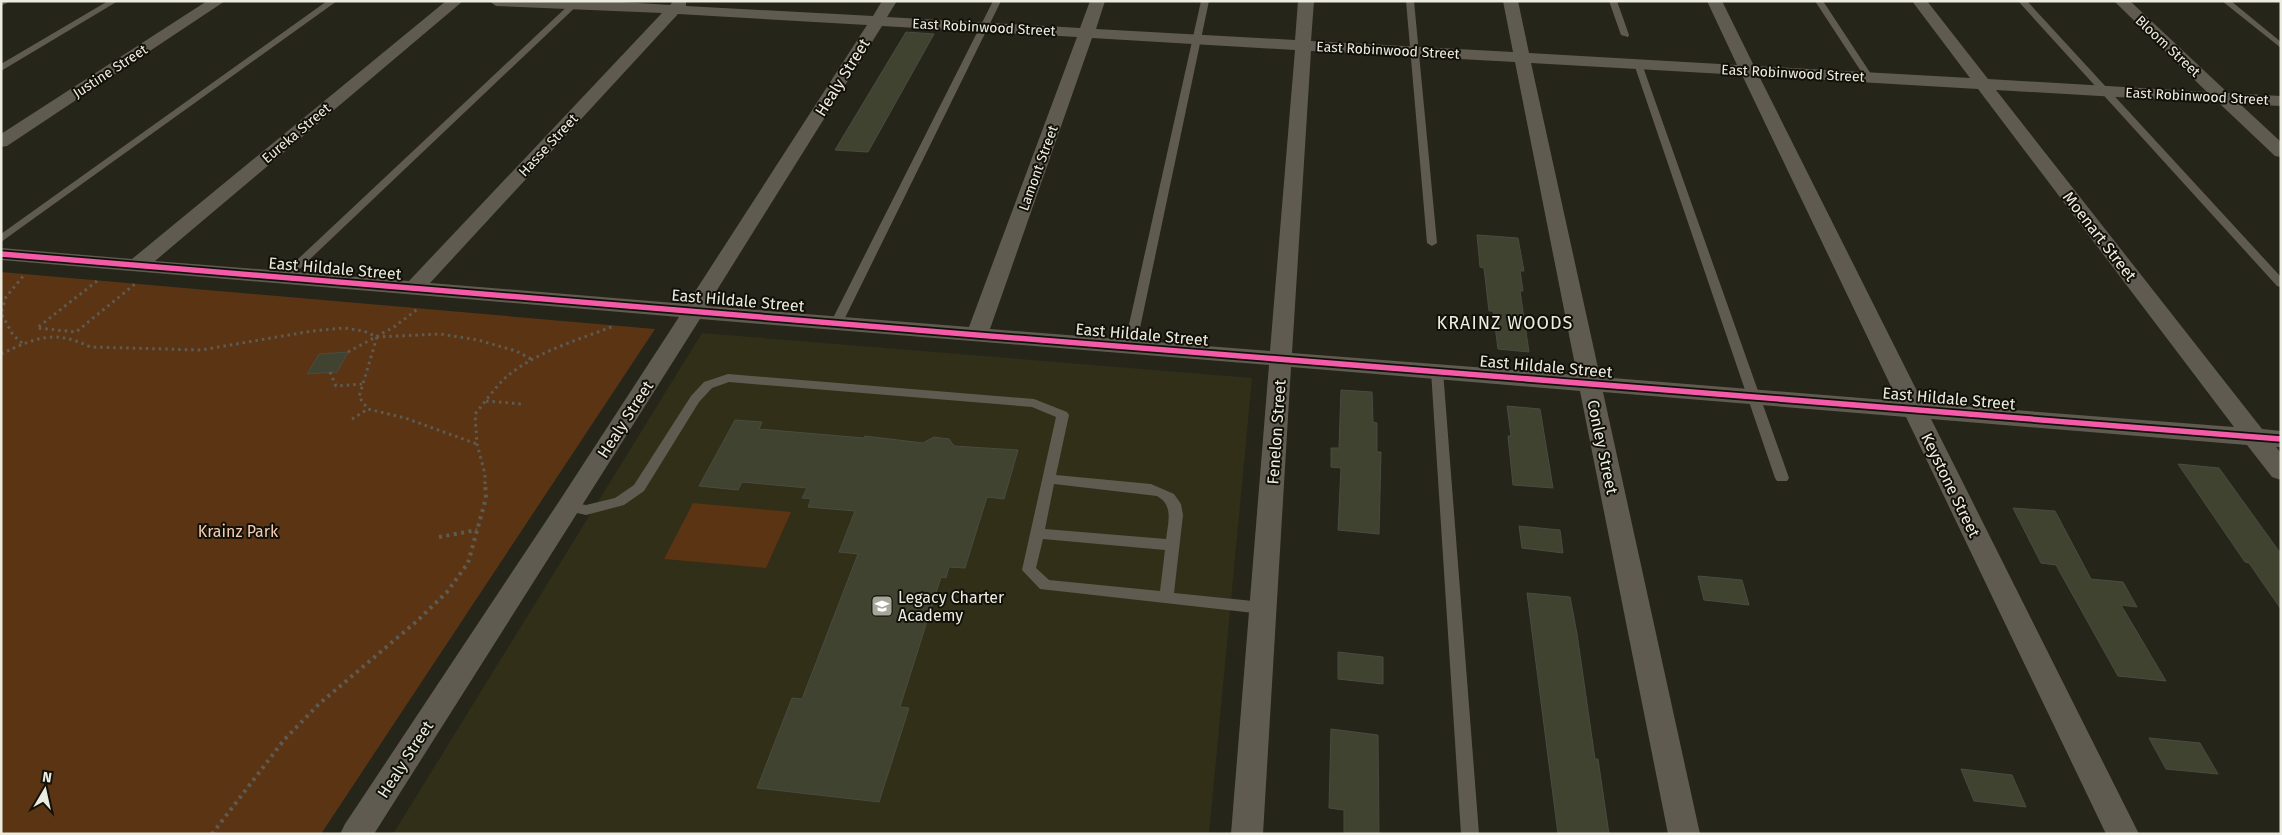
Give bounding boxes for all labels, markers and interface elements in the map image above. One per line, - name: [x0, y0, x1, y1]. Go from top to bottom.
- street label: Bloom Street: [2132, 12, 2204, 81]
- street label: East Robinwood Street: [912, 15, 1057, 40]
- street label: Healy Street: [811, 35, 874, 120]
- street label: East Robinwood Street: [1316, 38, 1461, 63]
- street label: Justine Street: [70, 40, 152, 102]
- street label: East Robinwood Street: [1721, 61, 1866, 86]
- street label: East Robinwood Street: [2125, 84, 2270, 109]
- street label: Eureka Street: [259, 99, 335, 167]
- street label: Hasse Street: [515, 110, 582, 180]
- street label: Lamont Street: [1015, 122, 1062, 213]
- street label: Moenart Street: [2059, 188, 2141, 285]
- street label: East Hildale Street: [268, 253, 402, 284]
- street label: East Hildale Street: [671, 285, 805, 316]
- district label: KRAINZ WOODS: [1437, 312, 1573, 334]
- street label: East Hildale Street: [1075, 319, 1209, 350]
- street label: East Hildale Street: [1479, 351, 1613, 382]
- street label: Healy Street: [593, 377, 657, 461]
- street label: Fenelon Street: [1263, 379, 1290, 485]
- street label: East Hildale Street: [1882, 383, 2016, 414]
- street label: Conley Street: [1583, 398, 1622, 496]
- street label: Keystone Street: [1917, 430, 1984, 541]
- park label: Krainz Park: [198, 522, 279, 541]
- place label: Legacy Charter Academy: [898, 588, 1005, 625]
- school or university icon: Legacy Charter Academy: [870, 594, 894, 618]
- street label: Healy Street: [373, 717, 437, 801]
- north arrow: [20, 765, 70, 815]
- text: N: [41, 769, 53, 787]

